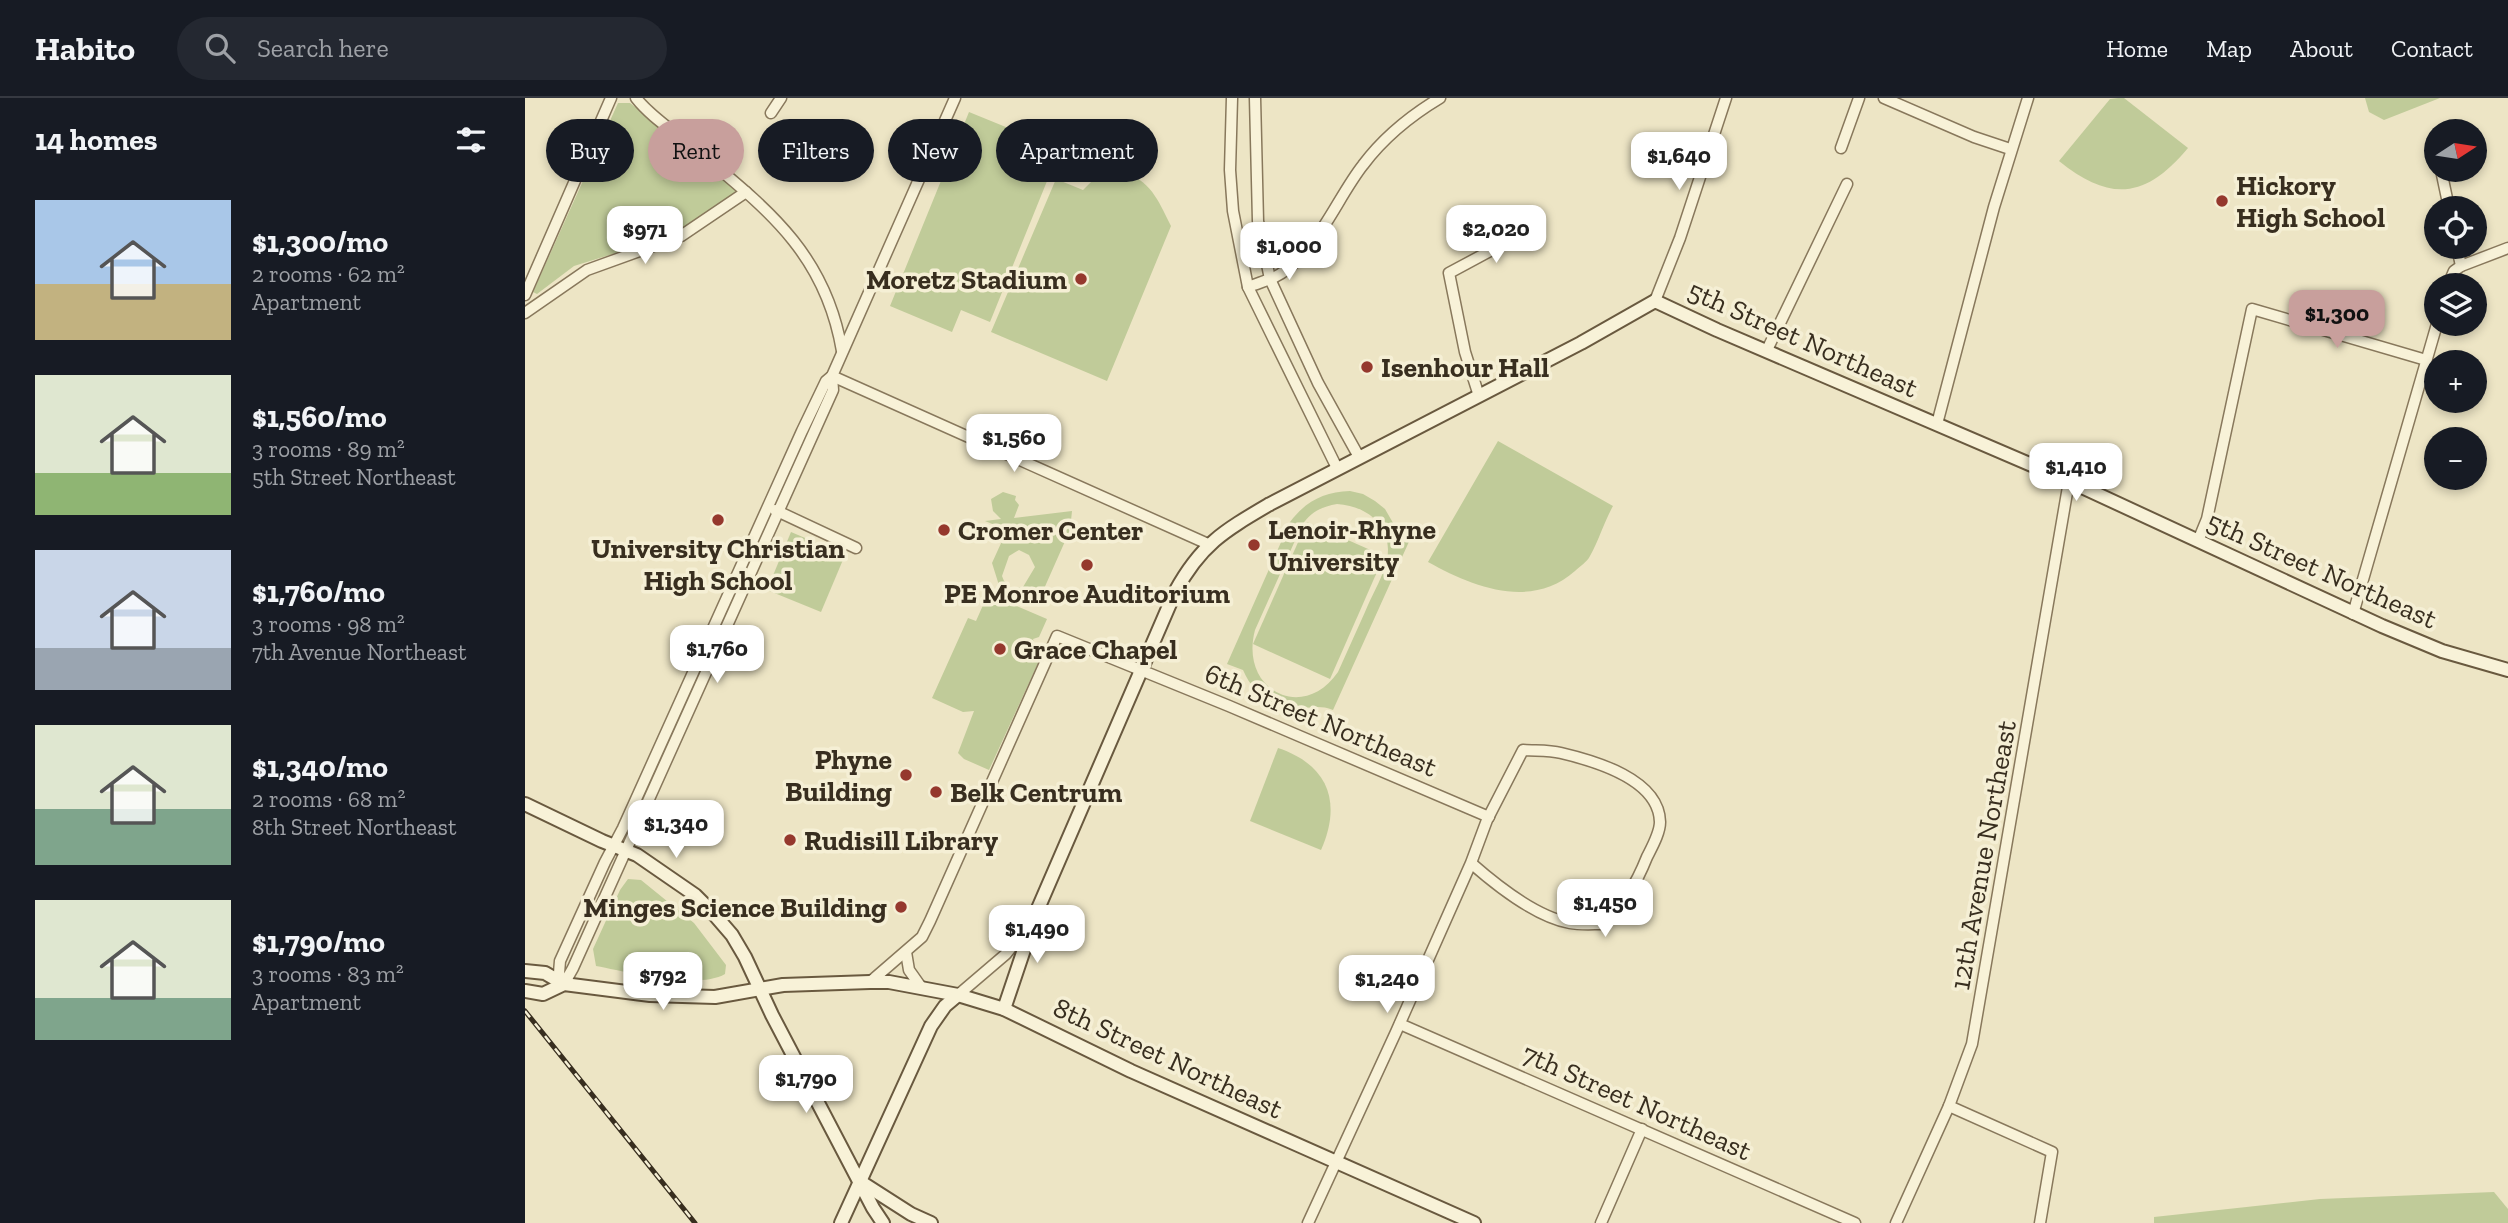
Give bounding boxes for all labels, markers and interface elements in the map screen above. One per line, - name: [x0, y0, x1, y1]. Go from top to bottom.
- search box: [177, 17, 667, 80]
- text: Habito: [35, 29, 135, 68]
- icon: search: [201, 29, 239, 67]
- text: Search here: [257, 32, 389, 64]
- text: Home: [2106, 34, 2168, 63]
- text: Map: [2206, 34, 2252, 63]
- text: About: [2290, 34, 2353, 63]
- text: Contact: [2391, 34, 2473, 63]
- chip: Buy: [546, 119, 634, 182]
- chip: Rent: [648, 119, 744, 182]
- chip: Filters: [758, 119, 874, 182]
- chip: New: [888, 119, 982, 182]
- chip: Apartment: [996, 119, 1158, 182]
- north arrow: [2424, 119, 2487, 182]
- map controls: [2424, 119, 2487, 490]
- icon: filters: [452, 121, 490, 159]
- text: 14 homes: [35, 122, 158, 158]
- pin: $1,640: [1622, 132, 1736, 192]
- text: $1,640: [1647, 141, 1711, 169]
- place label: Hickory High School: [2236, 169, 2385, 234]
- marker: Hickory High School: [2214, 193, 2230, 209]
- button: locate: [2424, 196, 2487, 259]
- pin: $971: [604, 206, 686, 266]
- pin: $2,020: [1439, 206, 1553, 265]
- text: $2,020: [1462, 214, 1530, 242]
- text: $971: [623, 215, 667, 243]
- pin: $1,000: [1232, 222, 1346, 282]
- text: $1,300/mo: [252, 224, 388, 260]
- icon: home: [91, 228, 175, 312]
- text: $1,000: [1256, 231, 1322, 259]
- text: 2 rooms · 62 m²: [252, 260, 405, 288]
- place label: Moretz Stadium: [866, 263, 1067, 296]
- marker: Moretz Stadium: [1073, 271, 1089, 287]
- street label: 5th Street Northeast: [1683, 273, 1924, 405]
- button: layers: [2424, 273, 2487, 336]
- text: Apartment: [252, 288, 361, 316]
- pin: $1,300: [2280, 290, 2394, 350]
- text: $1,300: [2305, 299, 2369, 327]
- button: +: [2424, 350, 2487, 413]
- place label: Isenhour Hall: [1381, 351, 1549, 384]
- marker: Isenhour Hall: [1359, 359, 1375, 375]
- text: $1,560/mo: [252, 399, 387, 435]
- icon: home: [91, 403, 175, 487]
- pin: $1,560: [957, 414, 1071, 474]
- text: $1,560: [982, 423, 1046, 451]
- button: −: [2424, 427, 2487, 490]
- text: 3 rooms · 89 m²: [252, 435, 405, 463]
- pin: $1,410: [2019, 444, 2133, 503]
- text: $1,410: [2045, 452, 2107, 480]
- text: 5th Street Northeast: [252, 463, 456, 491]
- street label: 5th Street Northeast: [2202, 504, 2443, 636]
- marker: University Christian High School: [710, 512, 726, 528]
- place label: Lenoir-Rhyne University: [1268, 513, 1436, 578]
- place label: Cromer Center: [958, 514, 1143, 547]
- marker: Cromer Center: [936, 522, 952, 538]
- place label: University Christian High School: [591, 532, 845, 597]
- marker: Lenoir-Rhyne University: [1246, 537, 1262, 553]
- marker: PE Monroe Auditorium: [1079, 557, 1095, 573]
- text: $1,760/mo: [252, 574, 385, 610]
- place label: PE Monroe Auditorium: [944, 577, 1231, 610]
- icon: home: [91, 578, 175, 662]
- text: 3 rooms · 98 m²: [252, 610, 405, 638]
- pin: $1,760: [660, 626, 774, 685]
- place label: Grace Chapel: [1014, 633, 1178, 666]
- text: $1,760: [686, 634, 748, 662]
- text: 7th Avenue Northeast: [252, 638, 467, 666]
- marker: Grace Chapel: [992, 641, 1008, 657]
- street label: 6th Street Northeast: [1200, 656, 1442, 784]
- street label: 12th Avenue Northeast: [1943, 717, 2023, 992]
- place label: Phyne Building: [785, 743, 892, 808]
- text: $1,340/mo: [252, 749, 388, 785]
- icon: home: [91, 753, 175, 837]
- marker: Phyne Building: [898, 767, 914, 783]
- place label: Belk Centrum: [950, 776, 1123, 809]
- marker: Belk Centrum: [928, 784, 944, 800]
- text: 2 rooms · 68 m²: [252, 785, 405, 813]
- pin: $1,340: [619, 800, 733, 860]
- text: $1,340: [644, 809, 708, 837]
- text: 8th Street Northeast: [252, 813, 456, 841]
- place label: Rudisill Library: [804, 824, 998, 857]
- marker: Rudisill Library: [782, 832, 798, 848]
- pin: $1,450: [1548, 880, 1662, 939]
- text: $1,450: [1573, 888, 1637, 916]
- place label: Minges Science Building: [583, 891, 887, 924]
- marker: Minges Science Building: [893, 899, 909, 915]
- pin: $1,490: [980, 906, 1094, 965]
- text: $1,490: [1005, 914, 1069, 942]
- text: $1,790/mo: [252, 924, 385, 960]
- icon: home: [91, 928, 175, 1012]
- pin: $792: [622, 953, 704, 1012]
- pin: $1,240: [1330, 956, 1444, 1015]
- text: 3 rooms · 83 m²: [252, 960, 404, 988]
- text: $792: [639, 961, 687, 989]
- text: $1,240: [1355, 964, 1419, 992]
- text: Apartment: [252, 988, 361, 1016]
- street label: 8th Street Northeast: [1048, 990, 1288, 1126]
- street label: 7th Street Northeast: [1517, 1037, 1757, 1168]
- pin: $1,790: [749, 1056, 863, 1115]
- text: $1,790: [775, 1064, 837, 1092]

